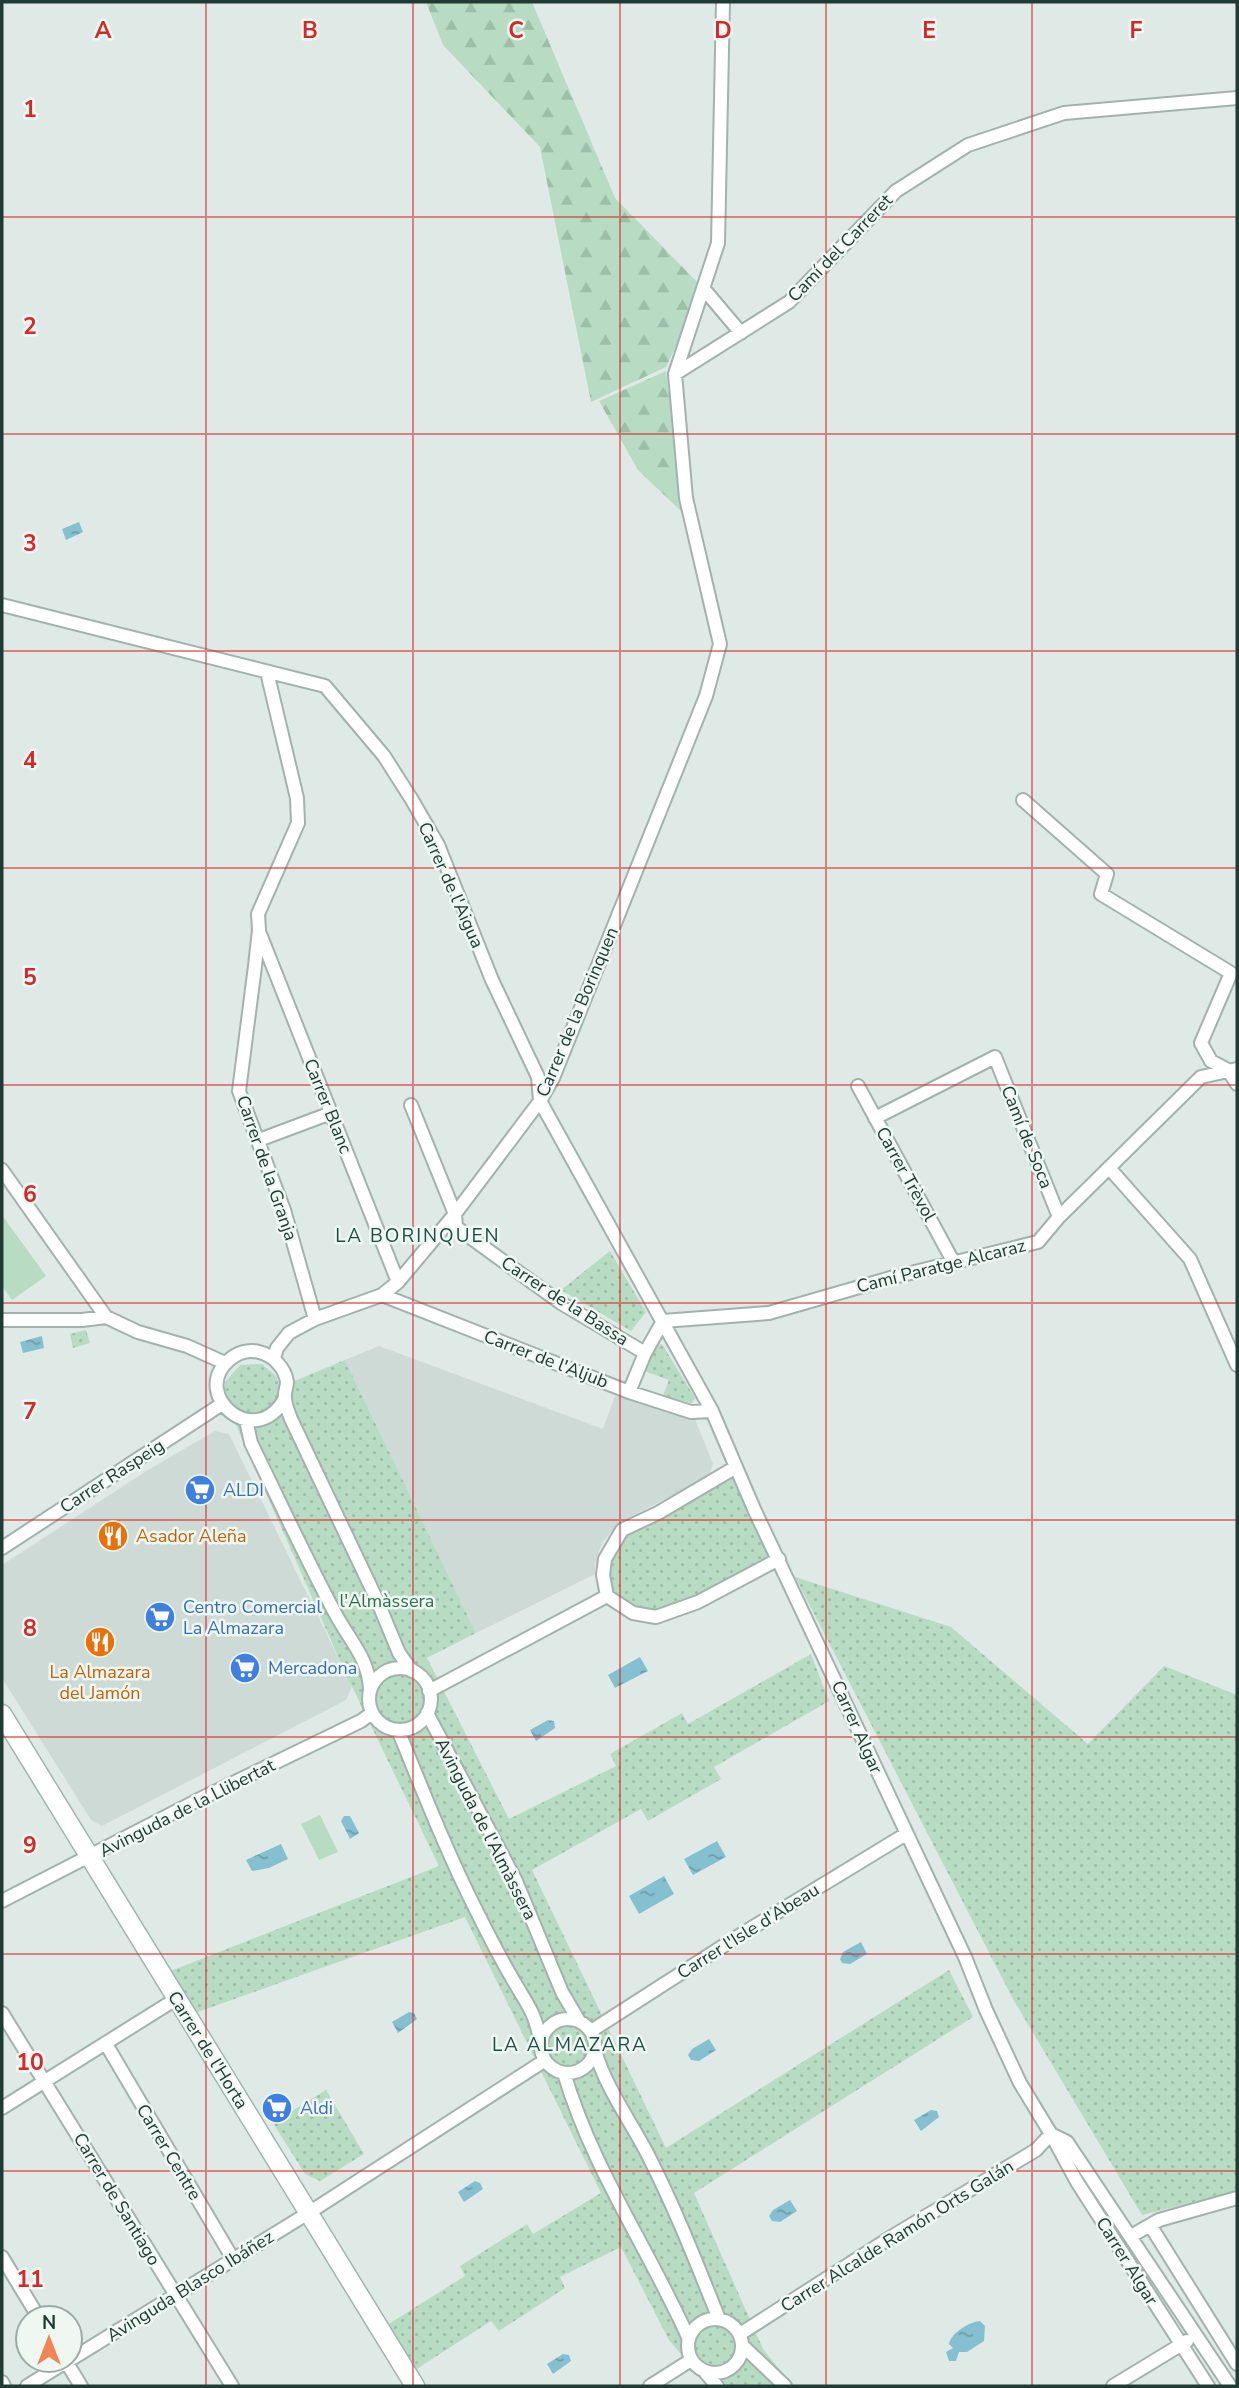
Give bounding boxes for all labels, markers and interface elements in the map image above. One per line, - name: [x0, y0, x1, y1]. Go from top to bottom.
- text: A: [94, 15, 112, 46]
- text: B: [302, 15, 318, 46]
- text: C: [508, 15, 524, 46]
- text: D: [714, 15, 732, 46]
- text: E: [922, 15, 936, 46]
- text: F: [1130, 15, 1143, 46]
- text: 1: [23, 94, 37, 125]
- street label: Camí del Carreret: [782, 188, 898, 307]
- text: 2: [23, 311, 37, 342]
- text: 3: [23, 528, 37, 559]
- text: 4: [23, 745, 37, 776]
- street label: Carrer de l'Aigua: [412, 818, 490, 952]
- street label: Carrer de la Borinquen: [530, 923, 624, 1101]
- text: 5: [23, 962, 37, 993]
- street label: Carrer Blanc: [298, 1055, 358, 1157]
- street label: Camí de Soca: [995, 1082, 1059, 1192]
- street label: Carrer de la Granja: [231, 1092, 303, 1244]
- street label: Carrer Trèvol: [870, 1122, 942, 1226]
- text: 6: [23, 1179, 37, 1210]
- district label: LA BORINQUEN: [335, 1223, 501, 1249]
- street label: Camí Paratge Alcaraz: [854, 1233, 1028, 1299]
- street label: Carrer de la Bassa: [497, 1251, 633, 1351]
- street label: Carrer de l'Aljub: [480, 1324, 612, 1394]
- text: 7: [23, 1396, 37, 1427]
- street label: Carrer Raspeig: [55, 1433, 169, 1519]
- supermarket icon: ALDI: [183, 1473, 217, 1507]
- place label: ALDI: [223, 1478, 264, 1502]
- restaurant icon: Asador Aleña: [96, 1519, 130, 1553]
- place label: Asador Aleña: [136, 1524, 246, 1548]
- park label: l'Almàssera: [340, 1589, 434, 1613]
- place label: Centro Comercial La Almazara: [183, 1595, 322, 1640]
- supermarket icon: Centro Comercial La Almazara: [143, 1600, 177, 1634]
- text: 8: [23, 1613, 37, 1644]
- restaurant icon: La Almazara del Jamón: [83, 1625, 117, 1659]
- supermarket icon: Mercadona: [228, 1651, 262, 1685]
- place label: Mercadona: [268, 1656, 357, 1680]
- place label: La Almazara del Jamón: [49, 1660, 151, 1705]
- street label: Carrer Algar: [826, 1677, 888, 1778]
- street label: Avinguda de l'Almàssera: [430, 1734, 542, 1924]
- street label: Avinguda de la Llibertat: [95, 1753, 280, 1863]
- text: 9: [23, 1830, 37, 1861]
- street label: Carrer l'Isle d'Abeau: [672, 1878, 824, 1984]
- street label: Carrer de l'Horta: [162, 1987, 254, 2113]
- district label: LA ALMAZARA: [492, 2032, 648, 2058]
- text: 10: [16, 2047, 44, 2078]
- supermarket icon: Aldi: [260, 2091, 294, 2125]
- place label: Aldi: [300, 2096, 333, 2120]
- street label: Carrer Centre: [131, 2099, 207, 2205]
- street label: Carrer de Santiago: [68, 2128, 166, 2270]
- street label: Carrer Alcalde Ramón Orts Galán: [776, 2154, 1018, 2318]
- street label: Carrer Algar: [1090, 2212, 1164, 2310]
- street label: Avinguda Blasco Ibáñez: [102, 2225, 278, 2347]
- text: 11: [16, 2264, 44, 2295]
- north arrow: [14, 2304, 84, 2374]
- text: N: [42, 2310, 56, 2336]

